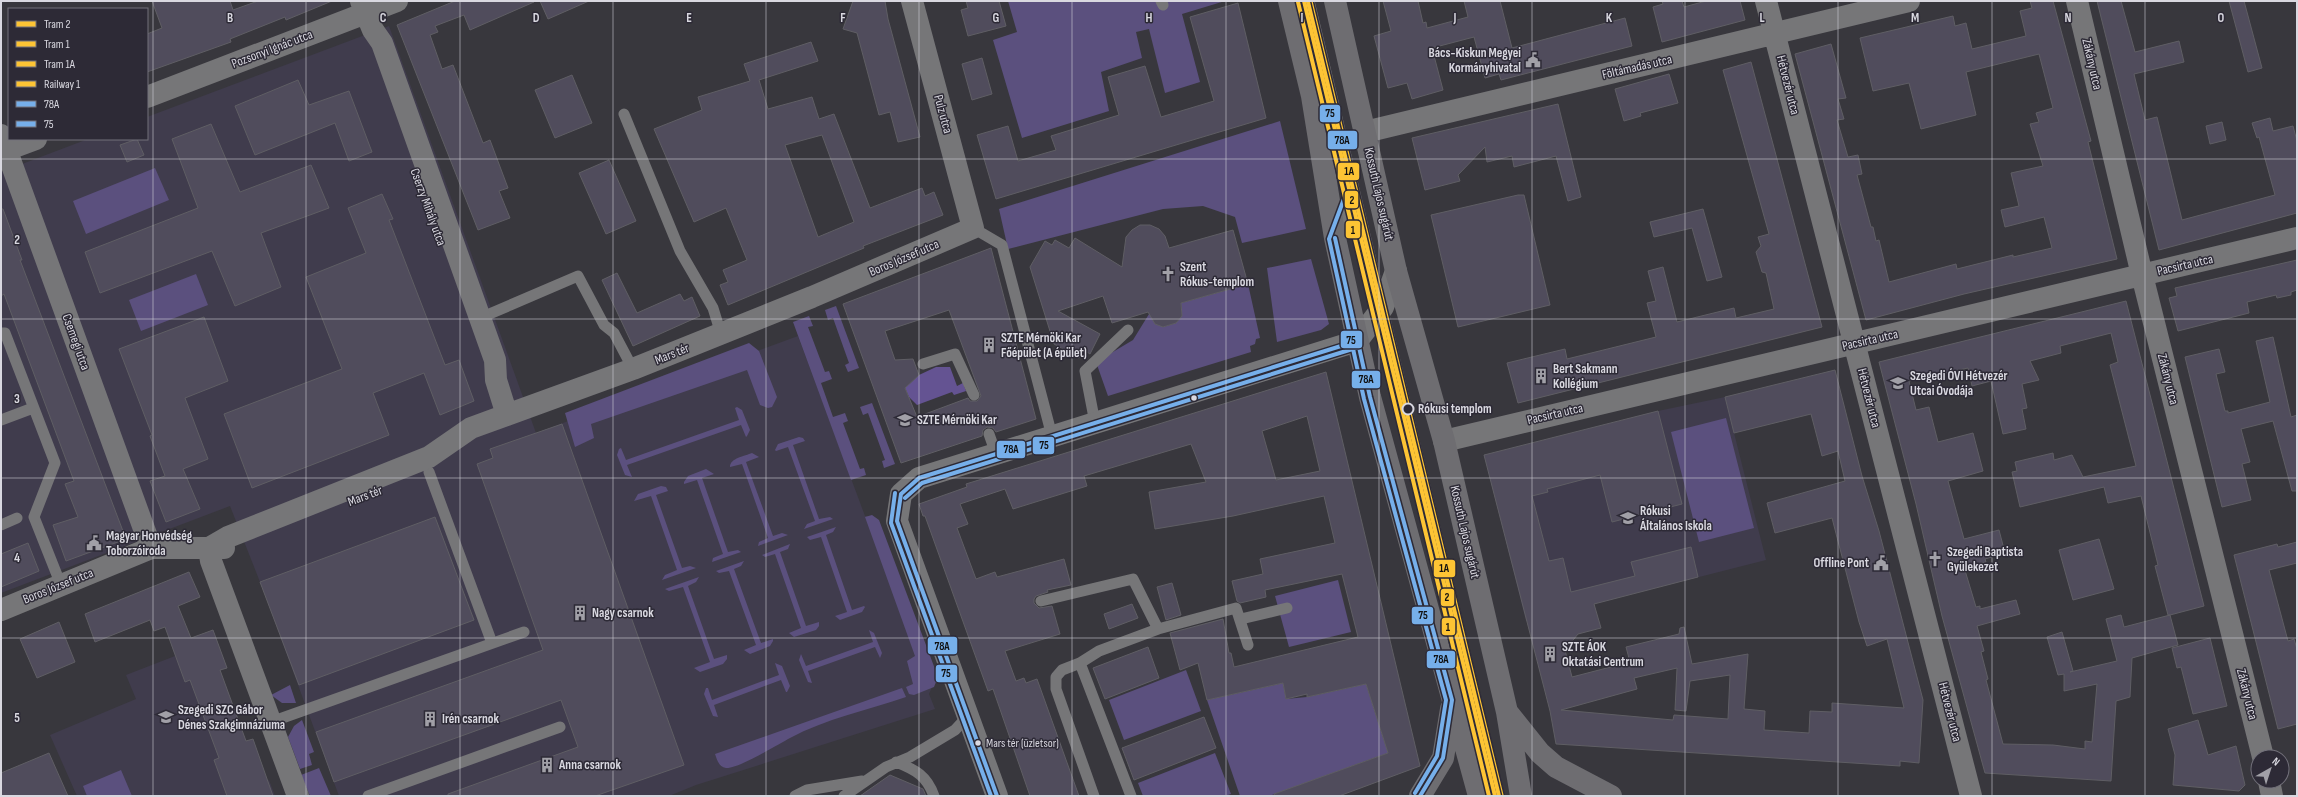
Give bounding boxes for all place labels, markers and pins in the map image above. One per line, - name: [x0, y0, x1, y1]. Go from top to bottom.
- place label: Bács-Kiskun Megyei Kormányhivatal: [1428, 45, 1521, 76]
- public building icon: Bács-Kiskun Megyei Kormányhivatal: [1524, 51, 1542, 69]
- place label: Szent Rókus-templom: [1180, 259, 1254, 290]
- church icon: Szent Rókus-templom: [1159, 265, 1177, 283]
- place label: SZTE Mérnöki Kar Főépület (A épület): [1001, 330, 1087, 361]
- building icon: SZTE Mérnöki Kar Főépület (A épület): [980, 336, 998, 354]
- place label: Bert Sakmann Kollégium: [1553, 361, 1618, 392]
- building icon: Bert Sakmann Kollégium: [1532, 367, 1550, 385]
- place label: Szegedi ÓVI Hétvezér Utcai Óvodája: [1910, 368, 2007, 399]
- school or university icon: Szegedi ÓVI Hétvezér Utcai Óvodája: [1889, 374, 1907, 392]
- unlabelled marker: [1189, 393, 1199, 403]
- place label: Rókusi templom: [1418, 401, 1492, 417]
- marker: Rókusi templom: [1401, 402, 1415, 416]
- school or university icon: SZTE Mérnöki Kar: [896, 411, 914, 429]
- place label: SZTE Mérnöki Kar: [917, 412, 997, 428]
- place label: Rókusi Általános Iskola: [1639, 503, 1712, 534]
- school or university icon: Rókusi Általános Iskola: [1619, 509, 1637, 527]
- place label: Magyar Honvédség Toborzóiroda: [106, 528, 193, 559]
- public building icon: Magyar Honvédség Toborzóiroda: [85, 534, 103, 552]
- place label: Szegedi Baptista Gyülekezet: [1947, 544, 2023, 575]
- church icon: Szegedi Baptista Gyülekezet: [1926, 550, 1944, 568]
- public building icon: Offline Pont: [1872, 554, 1890, 572]
- place label: Offline Pont: [1813, 555, 1870, 571]
- building icon: Nagy csarnok: [571, 604, 589, 622]
- place label: Nagy csarnok: [592, 605, 654, 621]
- place label: SZTE ÁOK Oktatási Centrum: [1562, 639, 1644, 670]
- building icon: SZTE ÁOK Oktatási Centrum: [1541, 645, 1559, 663]
- place label: Szegedi SZC Gábor Dénes Szakgimnáziuma: [178, 702, 285, 733]
- school or university icon: Szegedi SZC Gábor Dénes Szakgimnáziuma: [157, 708, 175, 726]
- building icon: Irén csarnok: [421, 710, 439, 728]
- place label: Irén csarnok: [442, 711, 499, 727]
- place label: Mars tér (üzletsor): [986, 736, 1059, 751]
- marker: Mars tér (üzletsor): [973, 738, 983, 748]
- building icon: Anna csarnok: [538, 756, 556, 774]
- place label: Anna csarnok: [558, 757, 622, 773]

